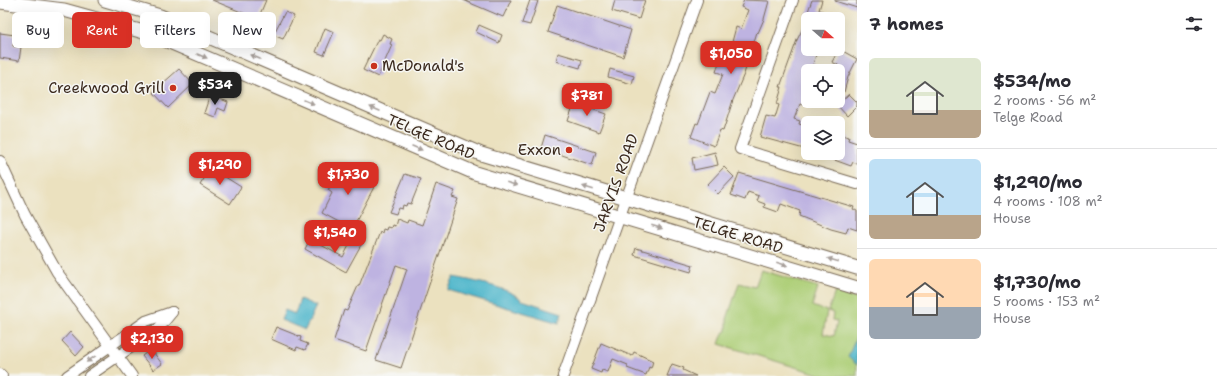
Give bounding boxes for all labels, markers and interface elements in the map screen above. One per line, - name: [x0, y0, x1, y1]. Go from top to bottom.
- chip: Buy: [12, 12, 64, 48]
- chip: Rent: [72, 12, 132, 48]
- chip: Filters: [140, 12, 210, 48]
- chip: New: [218, 12, 276, 48]
- north arrow: [801, 12, 845, 56]
- map controls: [801, 12, 845, 160]
- text: 7 homes: [869, 13, 944, 35]
- icon: filters: [1183, 13, 1205, 35]
- pin: $1,050: [698, 41, 764, 75]
- text: $1,050: [709, 45, 753, 62]
- one-way arrow: [197, 54, 209, 60]
- one-way arrow: [249, 54, 261, 60]
- place label: McDonald's: [382, 56, 464, 76]
- marker: McDonald's: [369, 61, 379, 71]
- button: locate: [801, 64, 845, 108]
- text: $534/mo: [993, 70, 1071, 92]
- pin: $534: [191, 72, 239, 106]
- icon: home: [901, 74, 949, 122]
- text: $534: [197, 76, 233, 93]
- place label: Creekwood Grill: [48, 78, 165, 98]
- marker: Creekwood Grill: [168, 83, 178, 93]
- pin: $781: [563, 83, 611, 117]
- text: $781: [571, 87, 603, 104]
- text: 2 rooms · 56 m²: [993, 92, 1096, 109]
- one-way arrow: [303, 99, 314, 105]
- one-way arrow: [368, 105, 380, 111]
- text: Telge Road: [993, 109, 1063, 126]
- street label: TELGE ROAD: [384, 110, 478, 164]
- button: layers: [801, 116, 845, 160]
- street label: JARVIS ROAD: [589, 131, 643, 235]
- place label: Exxon: [518, 140, 561, 160]
- marker: Exxon: [564, 145, 574, 155]
- one-way arrow: [412, 146, 424, 152]
- pin: $1,290: [187, 152, 253, 186]
- text: $1,290: [198, 156, 242, 173]
- pin: $1,730: [315, 162, 381, 196]
- text: $1,730: [327, 166, 369, 183]
- text: $1,290/mo: [993, 171, 1083, 193]
- icon: home: [901, 175, 949, 223]
- one-way arrow: [507, 181, 519, 187]
- one-way arrow: [582, 184, 594, 190]
- text: 4 rooms · 108 m²: [993, 193, 1103, 210]
- text: House: [993, 210, 1031, 227]
- street label: TELGE ROAD: [691, 212, 786, 258]
- pin: $1,540: [302, 220, 368, 254]
- text: $1,540: [313, 224, 357, 241]
- one-way arrow: [651, 224, 663, 230]
- one-way arrow: [827, 257, 839, 263]
- one-way arrow: [776, 261, 788, 267]
- text: $1,730/mo: [993, 271, 1081, 293]
- icon: home: [901, 275, 949, 323]
- text: 5 rooms · 153 m²: [993, 293, 1100, 310]
- text: House: [993, 310, 1031, 327]
- pin: $2,130: [119, 326, 185, 360]
- text: $2,130: [130, 330, 174, 347]
- one-way arrow: [85, 355, 96, 363]

